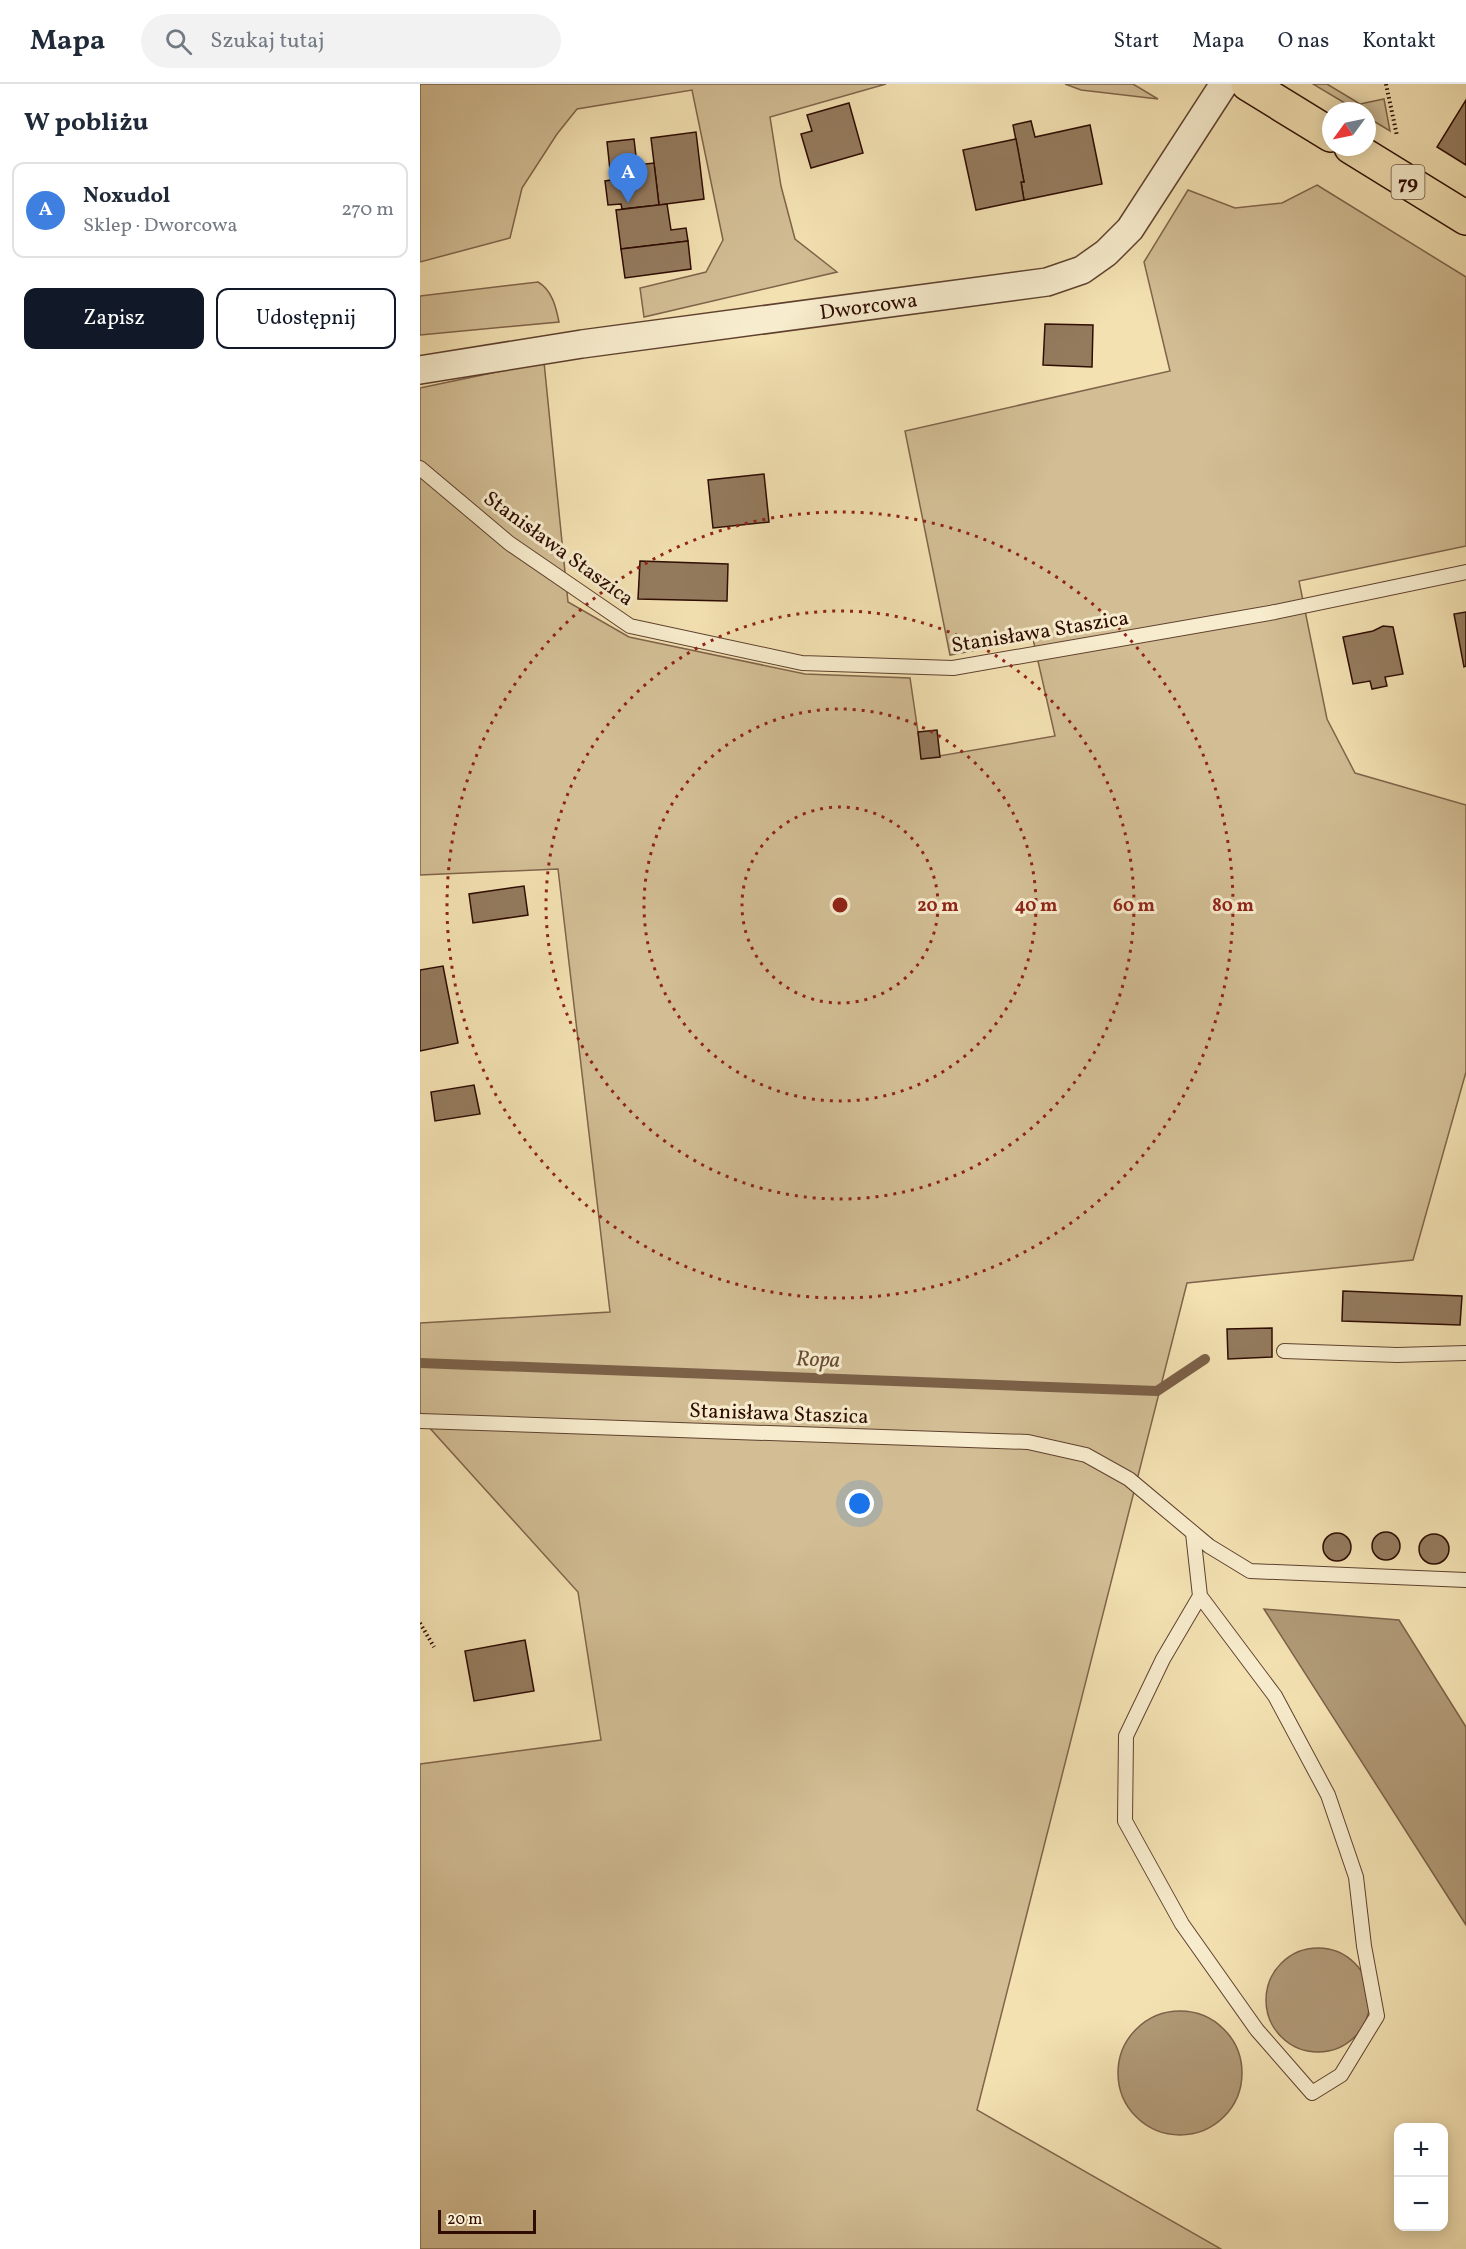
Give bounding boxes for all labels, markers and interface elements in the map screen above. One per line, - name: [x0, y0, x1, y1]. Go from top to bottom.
- search box: [141, 14, 561, 68]
- text: Mapa: [30, 22, 105, 61]
- icon: search: [162, 25, 195, 58]
- text: Szukaj tutaj: [210, 26, 324, 57]
- text: Start: [1114, 27, 1159, 56]
- text: Mapa: [1192, 27, 1245, 56]
- text: O nas: [1278, 27, 1329, 56]
- text: Kontakt: [1362, 27, 1436, 56]
- north arrow: [1322, 102, 1376, 156]
- text: W pobliżu: [24, 105, 148, 141]
- pin: A: [608, 154, 648, 203]
- road number: 79: [1392, 165, 1424, 199]
- text: Noxudol: [83, 181, 170, 212]
- text: A: [38, 196, 53, 224]
- text: 270 m: [341, 196, 394, 224]
- text: Sklep · Dworcowa: [83, 212, 238, 240]
- street label: Dworcowa: [818, 286, 919, 328]
- button: Zapisz: [24, 288, 204, 349]
- button: Udostępnij: [216, 288, 396, 349]
- street label: Stanisława Staszica: [477, 485, 639, 614]
- street label: Stanisława Staszica: [949, 604, 1131, 661]
- text: 20 m: [917, 894, 959, 919]
- text: 40 m: [1015, 894, 1057, 919]
- text: 60 m: [1113, 894, 1155, 919]
- text: 80 m: [1212, 894, 1254, 919]
- centre of rings: [830, 895, 850, 915]
- water label: Ropa: [795, 1344, 841, 1377]
- street label: Stanisława Staszica: [689, 1397, 869, 1432]
- your location: [845, 1489, 874, 1518]
- map controls: [1394, 2123, 1448, 2231]
- button: +: [1394, 2123, 1448, 2177]
- button: −: [1394, 2177, 1448, 2231]
- scale bar: [438, 2207, 536, 2234]
- text: 20 m: [447, 2209, 482, 2231]

